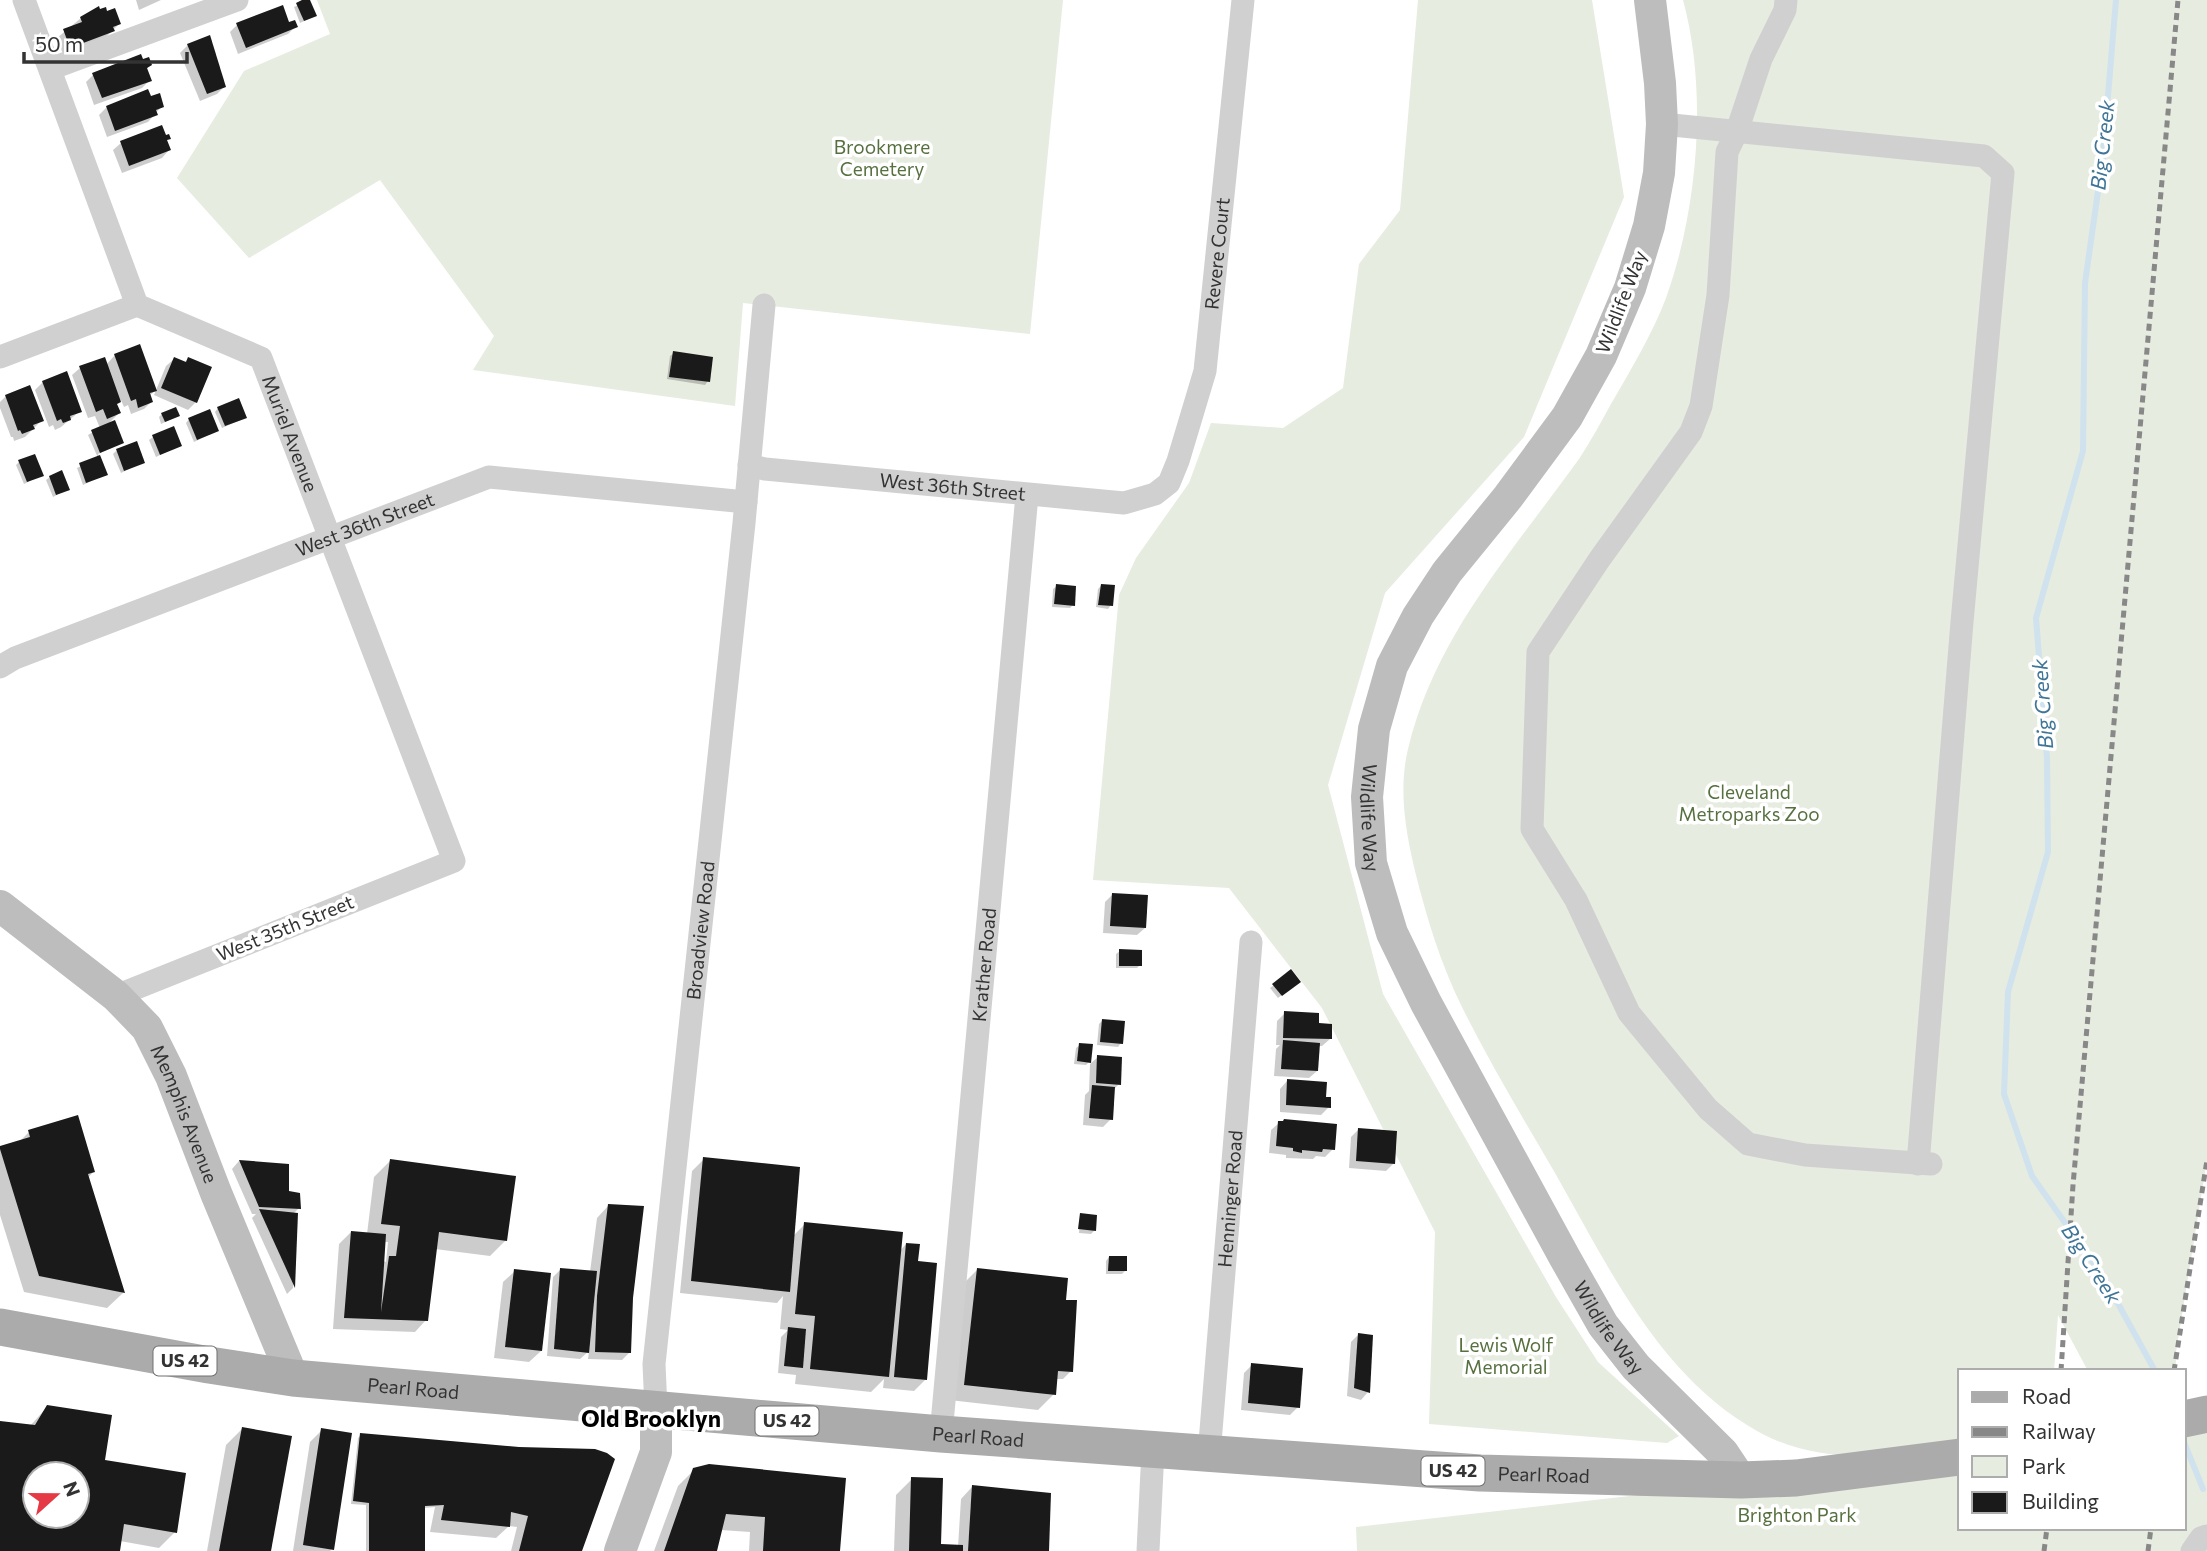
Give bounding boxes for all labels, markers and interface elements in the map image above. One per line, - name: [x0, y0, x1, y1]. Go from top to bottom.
- scale bar: [24, 21, 187, 65]
- text: 50 m: [35, 31, 83, 56]
- water label: Big Creek: [2084, 98, 2119, 191]
- park label: Brookmere Cemetery: [834, 135, 930, 180]
- street label: Revere Court: [1199, 196, 1234, 311]
- street label: Wildlife Way: [1590, 247, 1651, 357]
- street label: Muriel Avenue: [258, 372, 323, 495]
- street label: West 36th Street: [879, 468, 1027, 505]
- street label: West 36th Street: [292, 487, 437, 561]
- water label: Big Creek: [2026, 658, 2057, 750]
- street label: Wildlife Way: [1356, 763, 1385, 875]
- park label: Cleveland Metroparks Zoo: [1678, 780, 1820, 825]
- street label: Broadview Road: [681, 860, 719, 1001]
- street label: West 35th Street: [213, 889, 357, 966]
- street label: Krather Road: [967, 907, 1000, 1023]
- street label: Memphis Avenue: [146, 1040, 223, 1186]
- street label: Henninger Road: [1212, 1129, 1247, 1268]
- water label: Big Creek: [2057, 1219, 2128, 1308]
- street label: Wildlife Way: [1569, 1276, 1649, 1379]
- park label: Lewis Wolf Memorial: [1459, 1333, 1554, 1378]
- road number: US 42: [154, 1346, 216, 1376]
- legend: [1958, 1369, 2186, 1530]
- street label: Pearl Road: [366, 1372, 460, 1403]
- text: Road: [2022, 1383, 2071, 1408]
- district label: Old Brooklyn: [581, 1404, 721, 1432]
- road number: US 42: [756, 1406, 818, 1436]
- text: Railway: [2022, 1418, 2096, 1443]
- street label: Pearl Road: [931, 1421, 1025, 1451]
- text: Park: [2022, 1453, 2066, 1478]
- road number: US 42: [1422, 1456, 1484, 1486]
- north arrow: [21, 1460, 91, 1530]
- street label: Pearl Road: [1497, 1461, 1590, 1487]
- text: N: [59, 1478, 86, 1500]
- text: Building: [2022, 1488, 2099, 1513]
- park label: Brighton Park: [1737, 1503, 1857, 1526]

